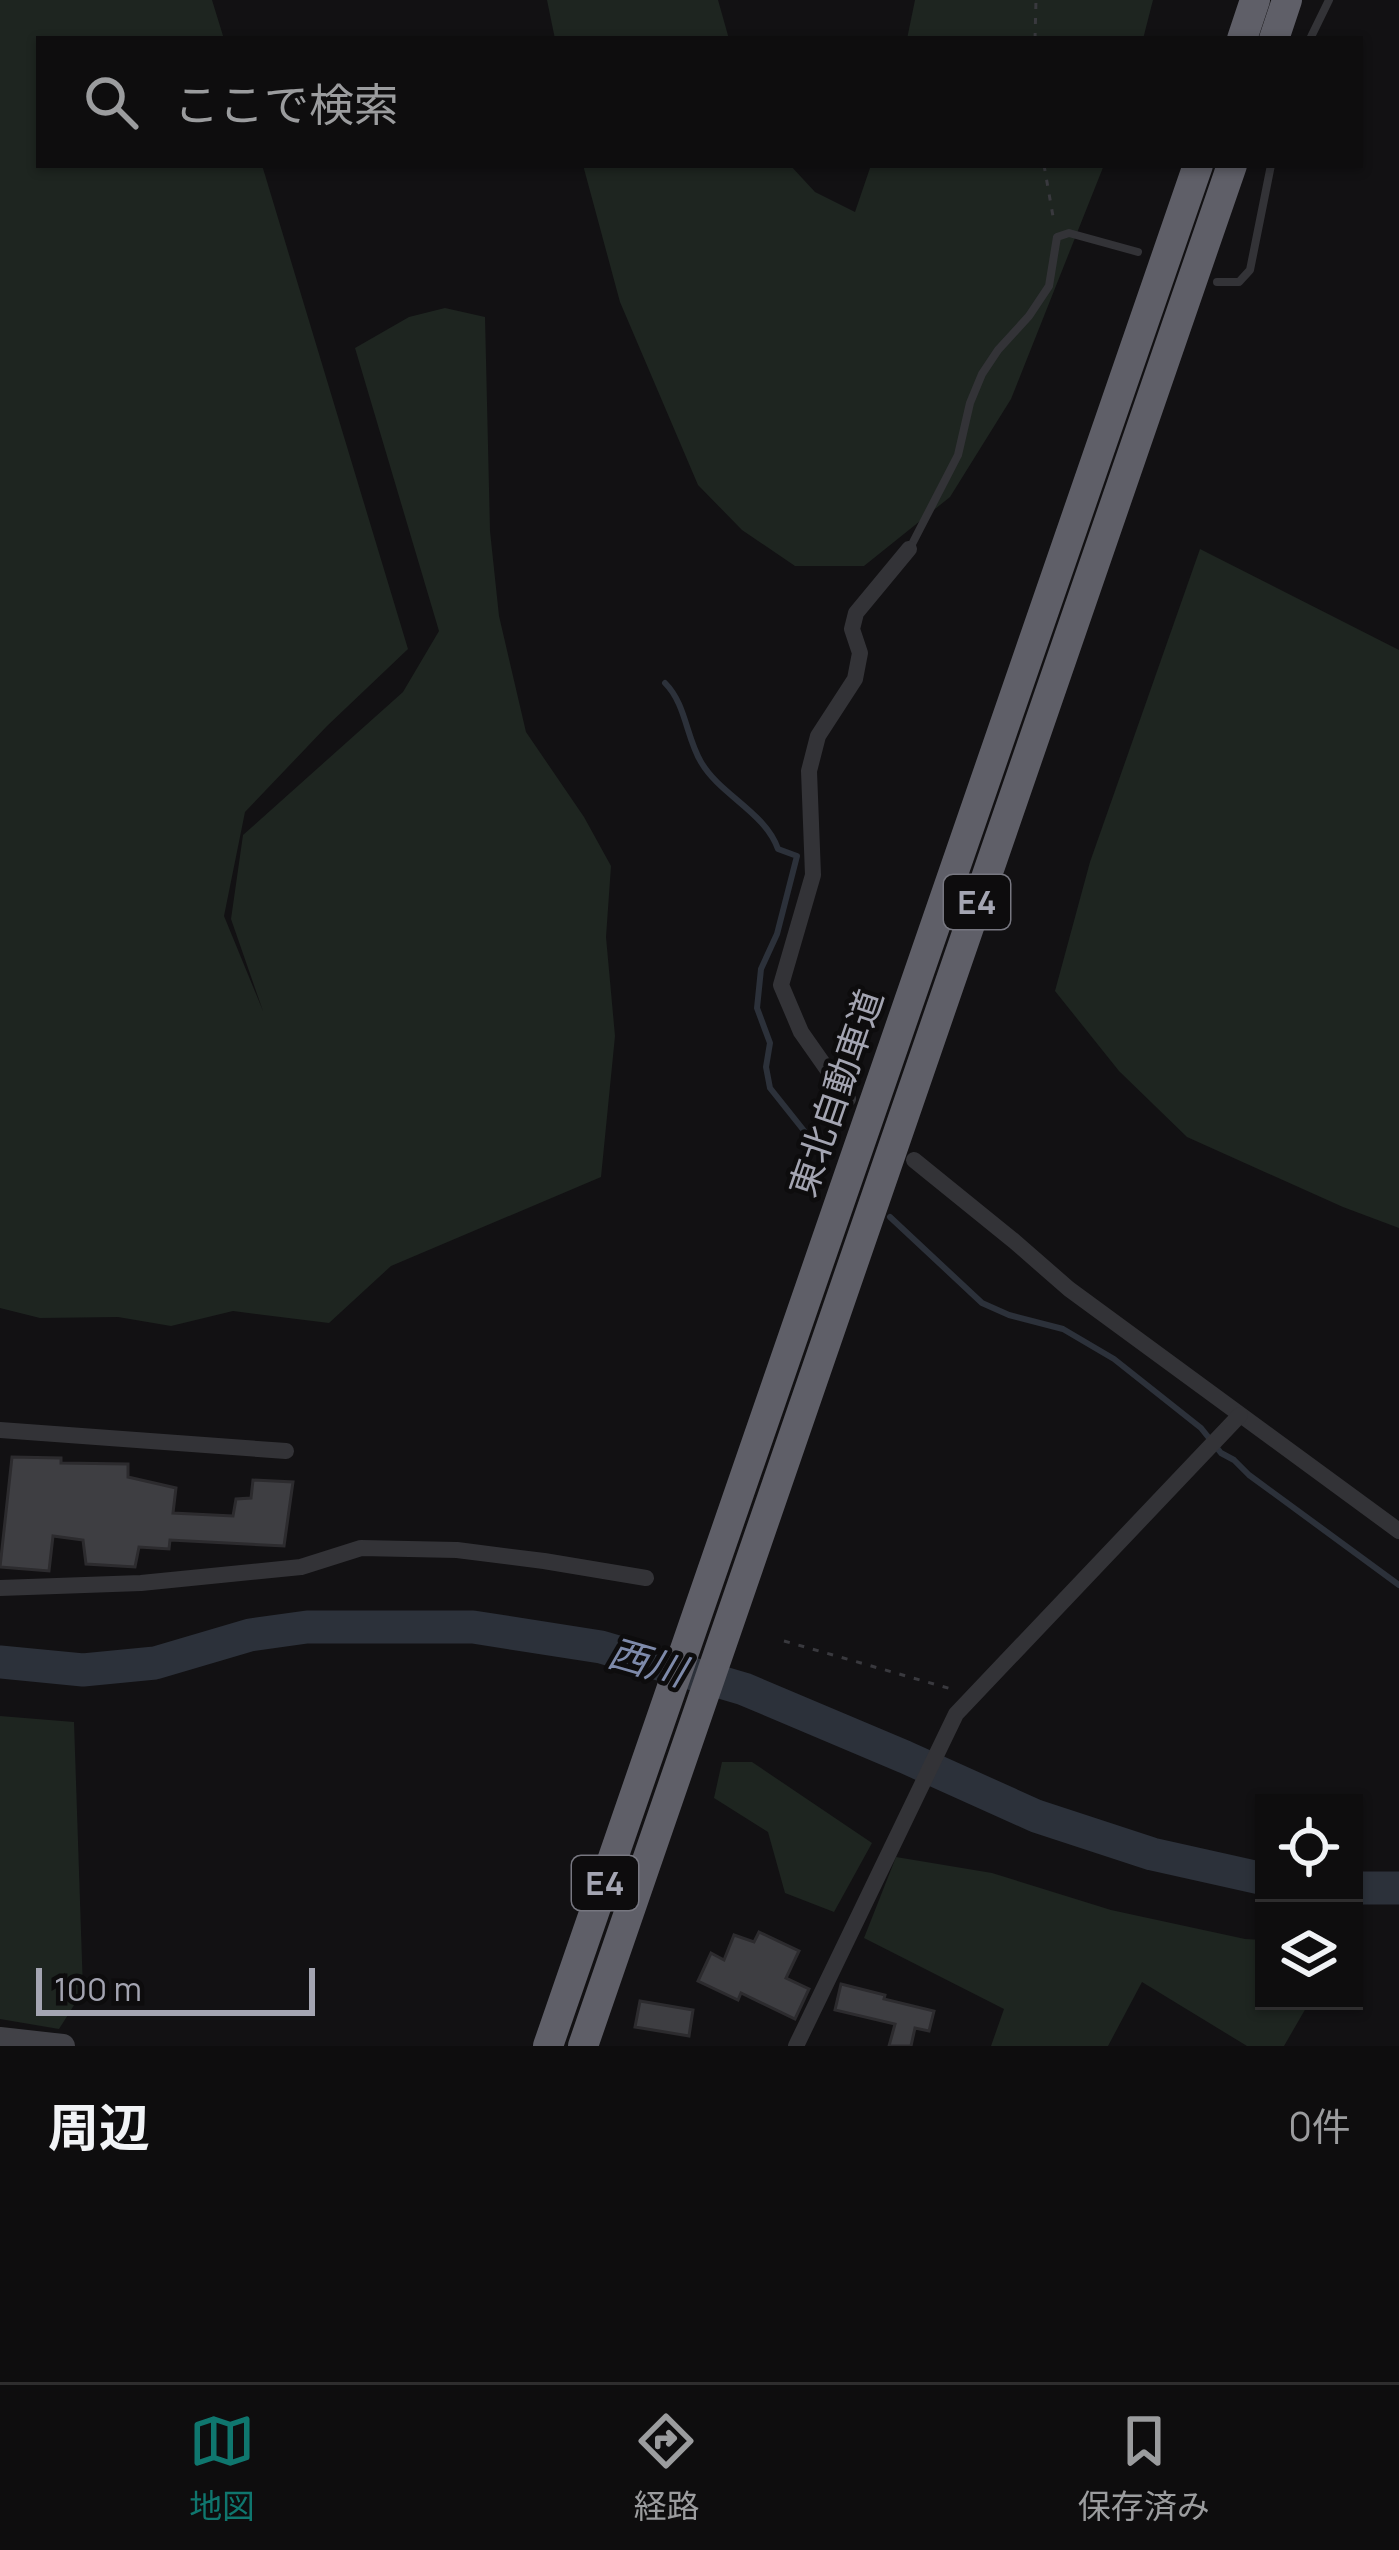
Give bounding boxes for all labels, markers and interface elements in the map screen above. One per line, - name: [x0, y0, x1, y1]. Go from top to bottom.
- search box: [36, 36, 1363, 168]
- icon: search: [78, 69, 144, 135]
- text: ここで検索: [174, 73, 399, 135]
- road number: E4: [944, 875, 1010, 929]
- street label: 東北自動車道: [777, 983, 894, 1203]
- water label: 西川: [602, 1624, 696, 1699]
- map controls: [1255, 1794, 1363, 2010]
- button: locate: [1255, 1794, 1363, 1902]
- road number: E4: [572, 1856, 638, 1910]
- button: layers: [1255, 1902, 1363, 2010]
- scale bar: [36, 1962, 315, 2015]
- text: 100 m: [54, 1966, 142, 2011]
- text: 周辺: [48, 2092, 150, 2161]
- text: 0件: [1288, 2099, 1351, 2153]
- tab: 地図: [189, 2408, 255, 2528]
- tab: 経路: [633, 2408, 699, 2528]
- tab: 保存済み: [1078, 2408, 1210, 2528]

